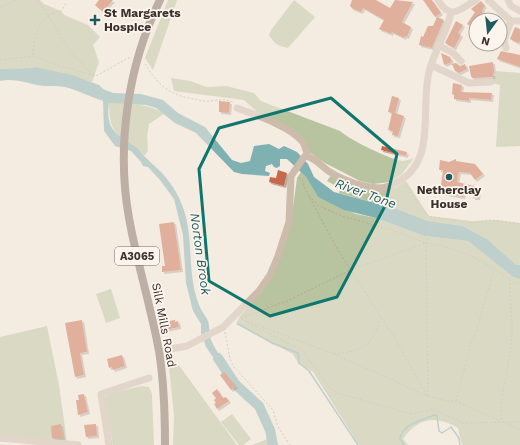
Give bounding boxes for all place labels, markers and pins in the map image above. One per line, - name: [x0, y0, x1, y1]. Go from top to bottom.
- place label: St Margarets Hospice: [104, 6, 181, 34]
- marker: St Margarets Hospice: [89, 14, 101, 26]
- marker: Netherclay House: [444, 172, 454, 182]
- place label: Netherclay House: [417, 183, 482, 211]

